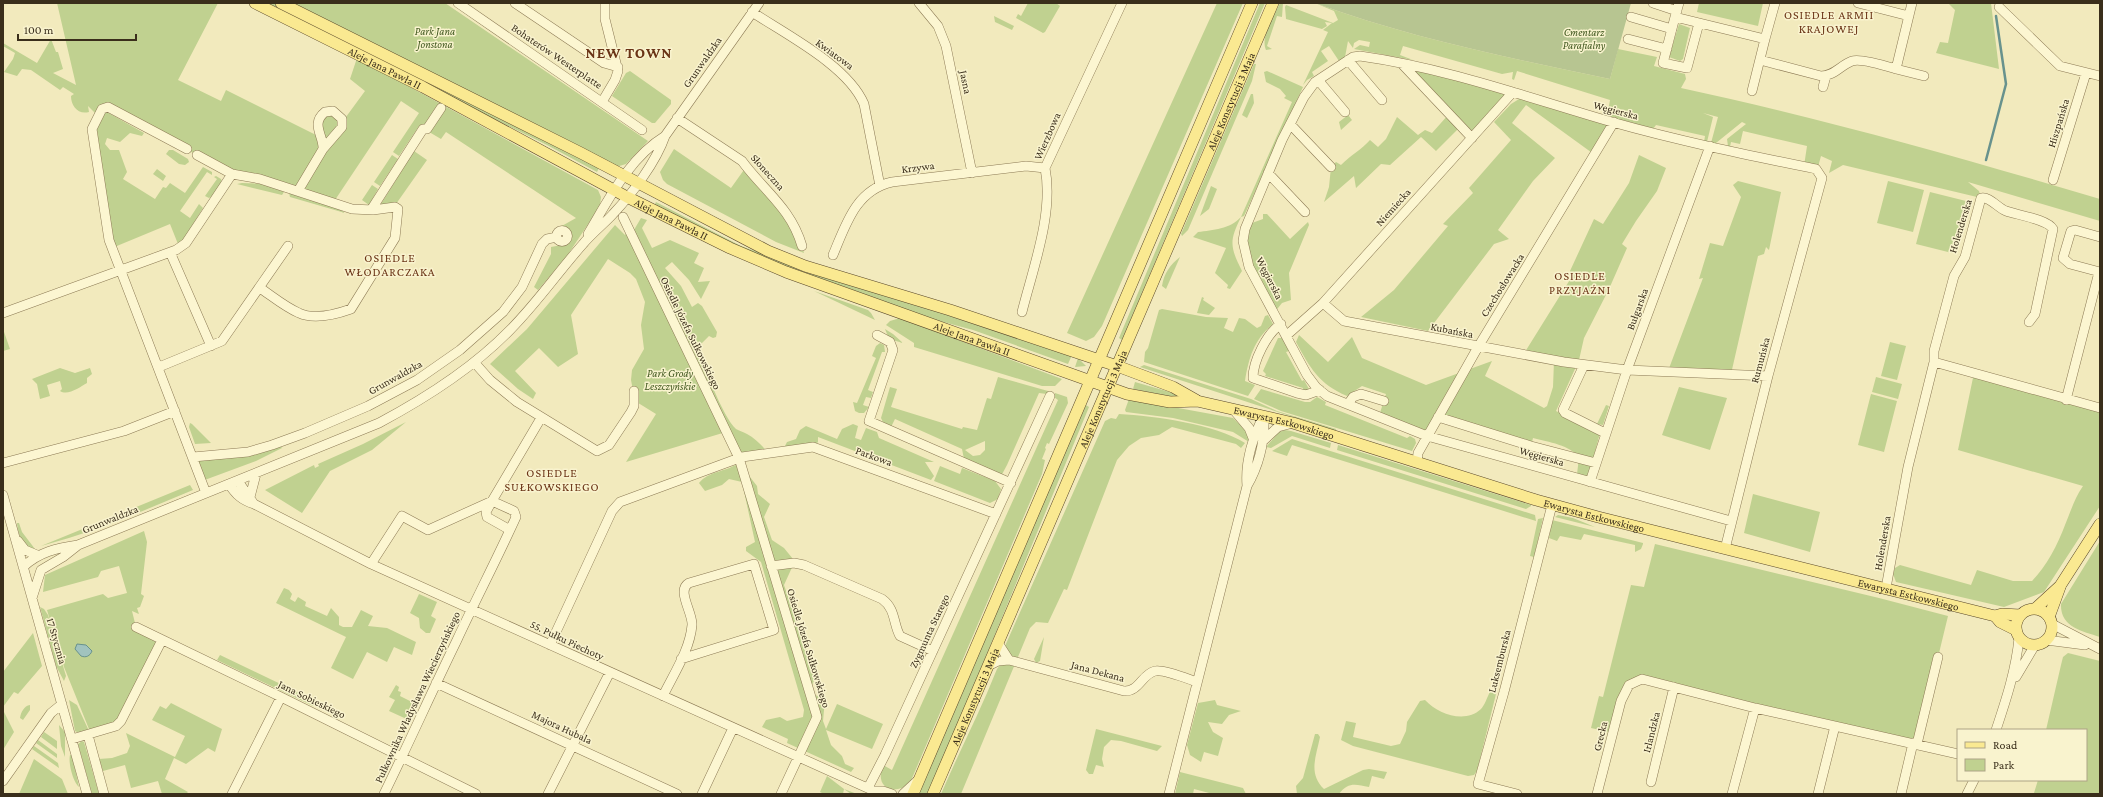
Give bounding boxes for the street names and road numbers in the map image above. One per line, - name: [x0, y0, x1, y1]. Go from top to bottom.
- street label: Bohaterów Westerplatte: [509, 21, 605, 92]
- street label: Grunwaldzka: [680, 34, 724, 90]
- street label: Kwiatowa: [814, 36, 856, 72]
- street label: Aleje Jana Pawła II: [346, 45, 423, 91]
- street label: Aleje Konstytucji 3 Maja: [1204, 51, 1257, 152]
- street label: Jasna: [956, 68, 974, 95]
- street label: Hiszpańska: [2045, 97, 2072, 149]
- street label: Węgierska: [1592, 98, 1640, 123]
- street label: Wierzbowa: [1031, 111, 1063, 161]
- street label: Słoneczna: [749, 151, 787, 193]
- street label: Krzywa: [901, 159, 935, 176]
- street label: Niemiecka: [1373, 186, 1413, 228]
- street label: Aleje Jana Pawła II: [633, 196, 710, 242]
- street label: Holenderska: [1946, 198, 1974, 254]
- street label: Czechosłowacka: [1478, 251, 1526, 319]
- street label: Węgierska: [1253, 255, 1286, 302]
- street label: Osiedle Józefa Sułkowskiego: [658, 275, 724, 392]
- street label: Bułgarska: [1624, 286, 1651, 332]
- street label: Aleje Jana Pawła II: [932, 319, 1012, 358]
- street label: Kubańska: [1430, 320, 1474, 340]
- street label: Rumuńska: [1748, 336, 1772, 384]
- street label: Aleje Konstytucji 3 Maja: [1077, 348, 1129, 450]
- street label: Grunwaldzka: [366, 357, 424, 397]
- street label: Ewarysta Estkowskiego: [1233, 404, 1336, 442]
- street label: Parkowa: [854, 444, 894, 468]
- street label: Węgierska: [1518, 444, 1566, 469]
- street label: Ewarysta Estkowskiego: [1543, 496, 1646, 534]
- street label: Grunwaldzka: [80, 502, 140, 536]
- street label: Holenderska: [1871, 515, 1893, 571]
- street label: Ewarysta Estkowskiego: [1857, 576, 1961, 613]
- street label: Osiedle Józefa Sułkowskiego: [784, 587, 833, 710]
- street label: Zygmunta Starego: [907, 592, 953, 670]
- street label: Pułkownika Władysława Wiecierzyńskiego: [372, 609, 463, 785]
- street label: 17 Stycznia: [44, 616, 69, 666]
- street label: 55. Pułku Piechoty: [528, 618, 607, 664]
- street label: Luksemburska: [1485, 628, 1513, 694]
- street label: Aleje Konstytucji 3 Maja: [949, 646, 1001, 747]
- street label: Jana Dekana: [1069, 658, 1126, 685]
- street label: Jana Sobieskiego: [275, 677, 348, 722]
- street label: Majora Hubala: [530, 708, 594, 747]
- street label: Irlandzka: [1640, 710, 1662, 754]
- street label: Grecka: [1591, 720, 1609, 752]

